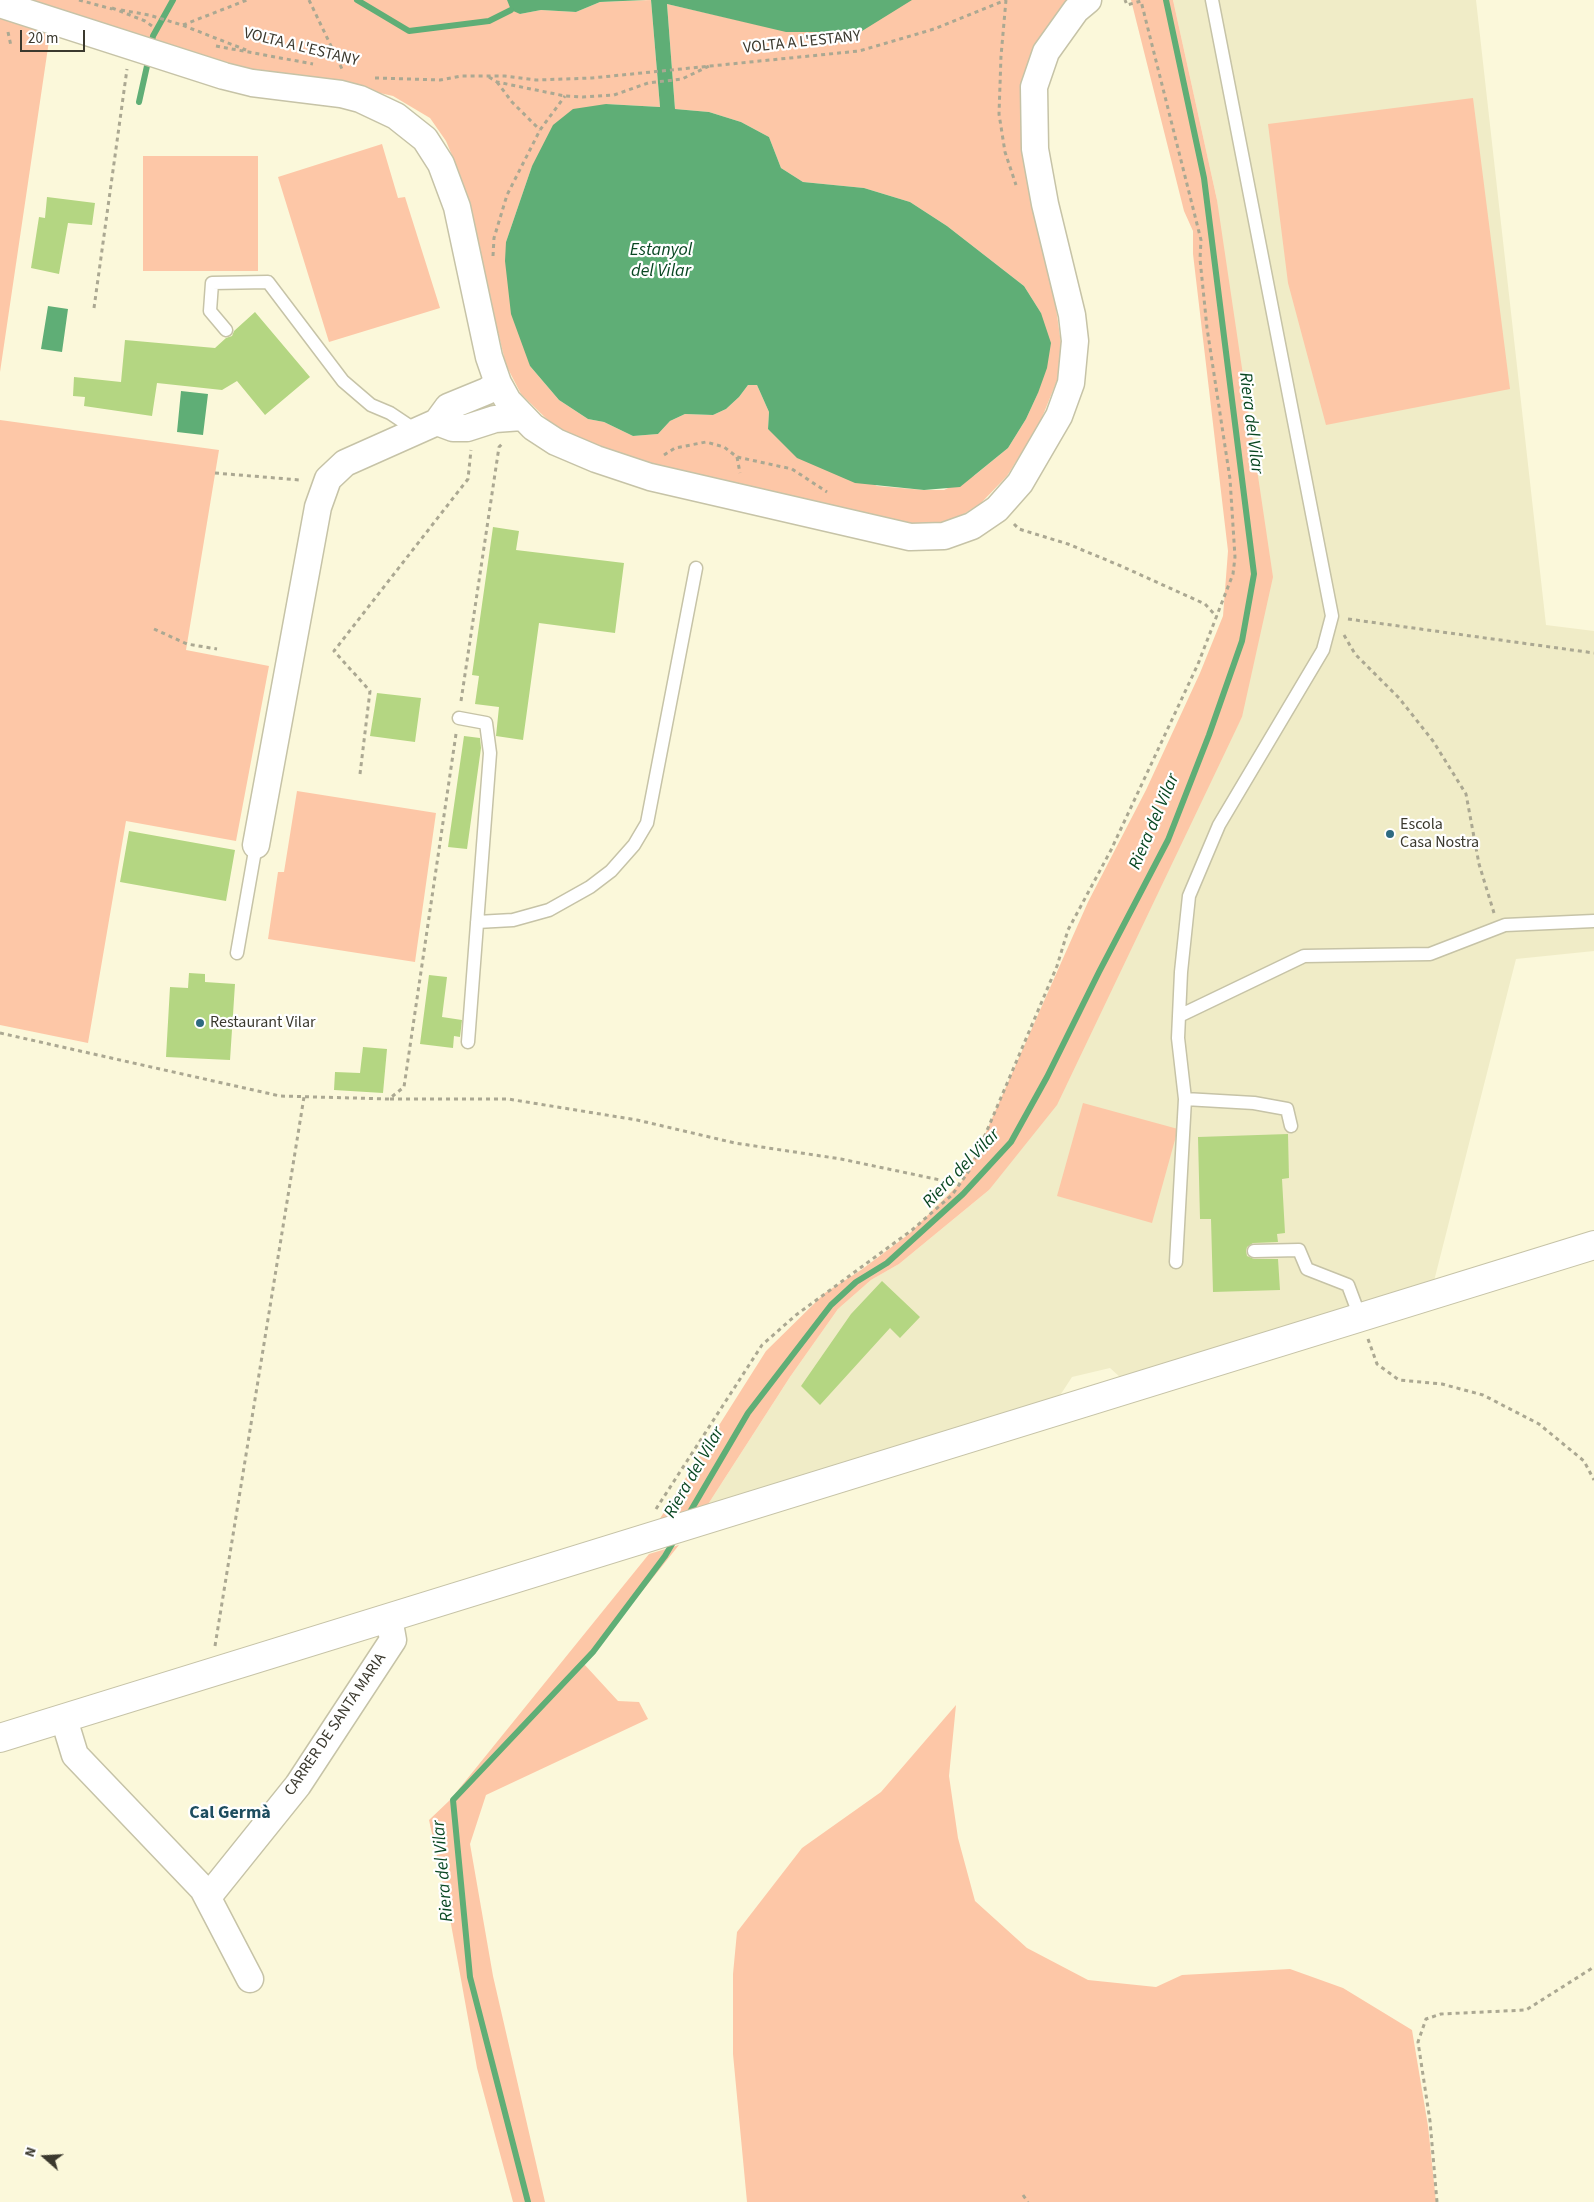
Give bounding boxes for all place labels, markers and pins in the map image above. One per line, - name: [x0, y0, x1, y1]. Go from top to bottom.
- place label: Escola Casa Nostra: [1400, 815, 1479, 853]
- marker: Escola Casa Nostra: [1384, 828, 1396, 840]
- place label: Restaurant Vilar: [210, 1013, 316, 1033]
- marker: Restaurant Vilar: [194, 1017, 206, 1029]

